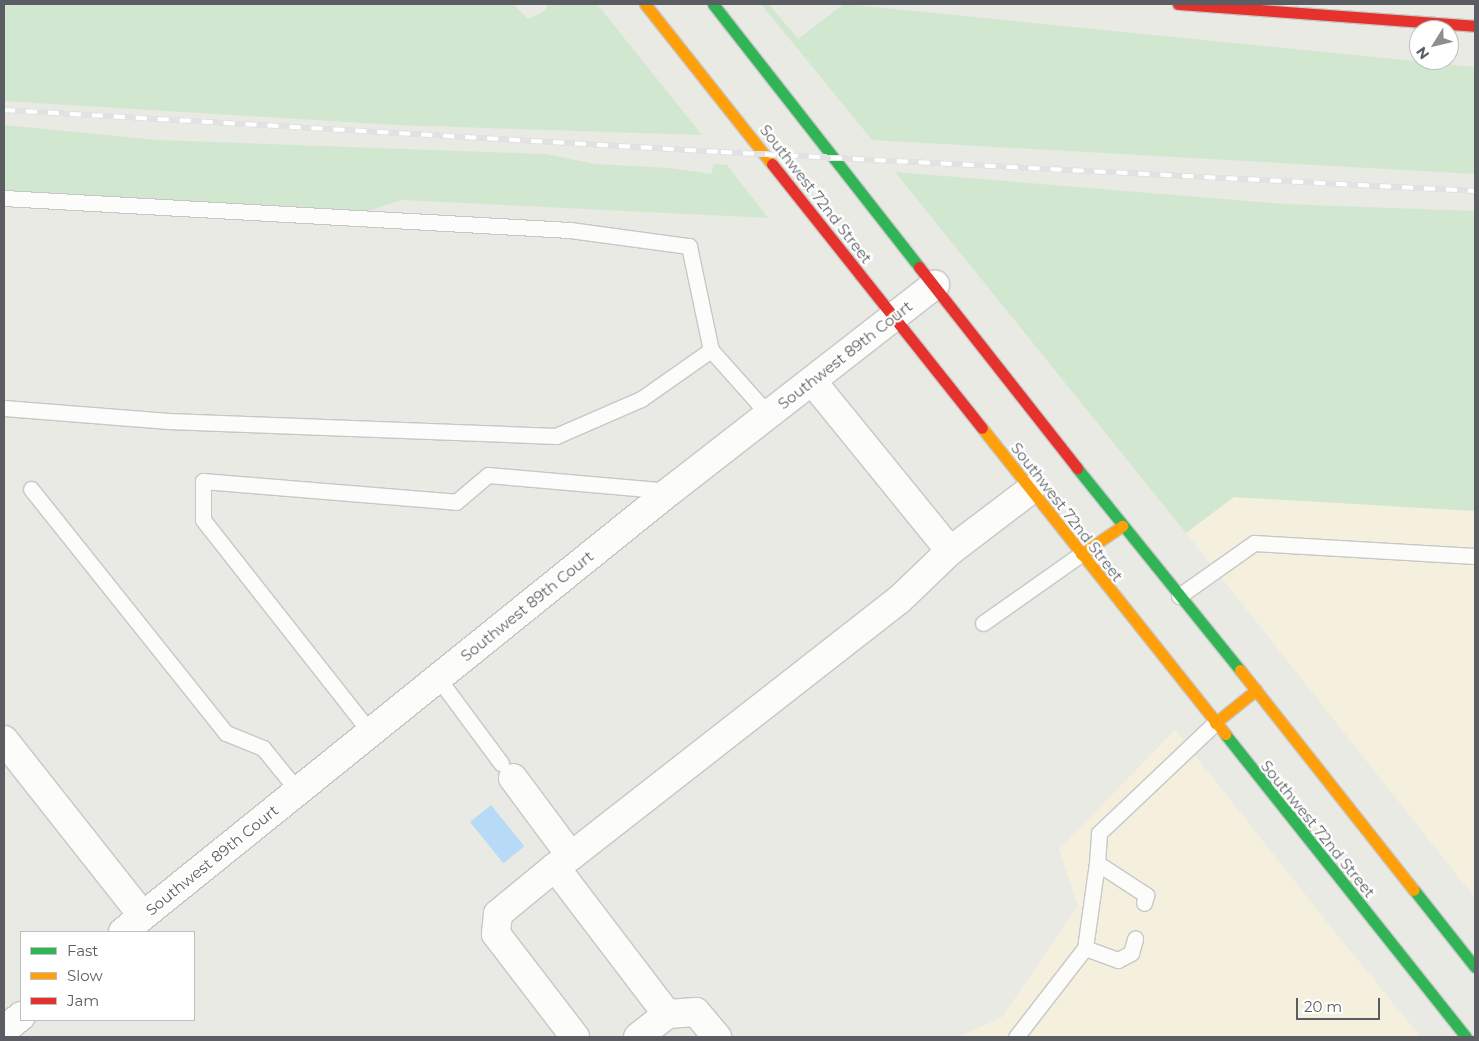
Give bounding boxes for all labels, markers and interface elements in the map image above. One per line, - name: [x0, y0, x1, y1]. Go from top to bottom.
- north arrow: [1409, 20, 1459, 70]
- text: N: [1412, 43, 1433, 63]
- street label: Southwest 72nd Street: [756, 121, 876, 267]
- street label: Southwest 89th Court: [774, 297, 916, 413]
- street label: Southwest 72nd Street: [1007, 439, 1127, 585]
- street label: Southwest 89th Court: [457, 547, 597, 665]
- street label: Southwest 72nd Street: [1257, 757, 1379, 901]
- street label: Southwest 89th Court: [142, 801, 282, 919]
- legend: [20, 931, 195, 1021]
- text: Fast: [67, 941, 98, 960]
- text: Slow: [67, 966, 103, 985]
- scale bar: [1299, 988, 1383, 1020]
- text: Jam: [67, 991, 99, 1010]
- text: 20 m: [1304, 997, 1342, 1016]

